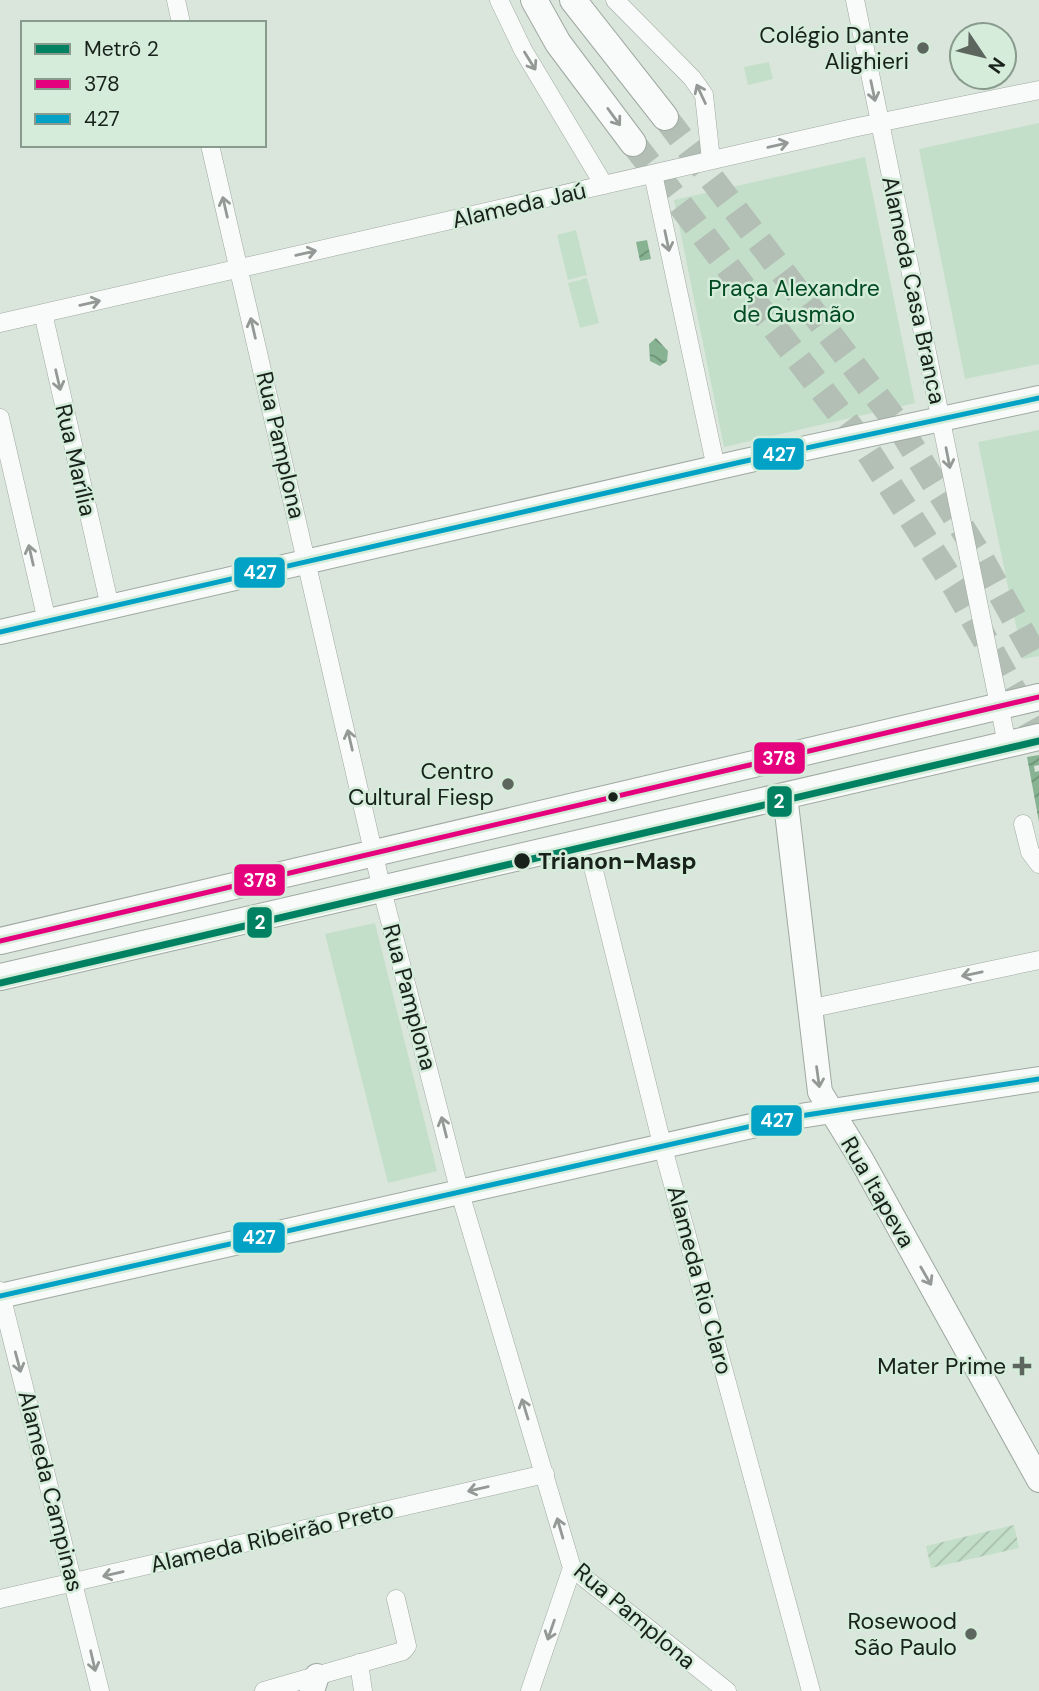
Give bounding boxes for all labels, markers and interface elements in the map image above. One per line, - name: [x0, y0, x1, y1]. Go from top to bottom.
- place label: Colégio Dante Alighieri: [759, 20, 909, 76]
- legend: [21, 21, 266, 147]
- north arrow: [948, 21, 1018, 91]
- text: Metrô 2: [84, 35, 159, 63]
- marker: Colégio Dante Alighieri: [915, 40, 931, 56]
- one-way arrow: [523, 51, 537, 71]
- text: N: [982, 53, 1011, 78]
- text: 378: [84, 70, 120, 98]
- one-way arrow: [867, 79, 881, 102]
- one-way arrow: [694, 84, 707, 105]
- text: 427: [84, 105, 120, 133]
- one-way arrow: [606, 107, 621, 126]
- one-way arrow: [766, 138, 789, 152]
- street label: Alameda Casa Branca: [875, 173, 953, 407]
- street label: Alameda Jaú: [449, 175, 589, 235]
- one-way arrow: [218, 196, 231, 219]
- one-way arrow: [661, 229, 674, 252]
- one-way arrow: [294, 246, 317, 260]
- park label: Praça Alexandre de Gusmão: [708, 273, 880, 329]
- one-way arrow: [78, 295, 101, 309]
- one-way arrow: [246, 317, 259, 340]
- one-way arrow: [52, 368, 65, 391]
- street label: Rua Pamplona: [249, 368, 313, 522]
- street label: Rua Marília: [49, 401, 103, 519]
- line badge: 427: [752, 437, 805, 471]
- text: 427: [762, 442, 796, 467]
- one-way arrow: [941, 446, 955, 469]
- one-way arrow: [24, 544, 38, 567]
- line badge: 427: [233, 556, 286, 589]
- text: 427: [243, 560, 277, 585]
- one-way arrow: [342, 729, 356, 752]
- line badge: 378: [753, 741, 806, 775]
- text: 378: [762, 746, 796, 771]
- place label: Centro Cultural Fiesp: [348, 756, 494, 812]
- marker: Centro Cultural Fiesp: [500, 776, 516, 792]
- line badge: 2: [766, 785, 793, 818]
- text: 2: [774, 789, 785, 814]
- unlabelled marker: [606, 790, 620, 804]
- place label: Trianon-Masp: [538, 846, 697, 876]
- marker: Trianon-Masp: [512, 851, 532, 871]
- line badge: 378: [233, 863, 286, 897]
- text: 378: [243, 868, 277, 893]
- line badge: 2: [246, 906, 273, 939]
- text: 2: [255, 910, 266, 935]
- street label: Rua Pamplona: [376, 921, 444, 1073]
- one-way arrow: [961, 968, 984, 982]
- one-way arrow: [811, 1065, 824, 1088]
- line badge: 427: [750, 1104, 803, 1137]
- text: 427: [760, 1108, 794, 1133]
- one-way arrow: [437, 1116, 450, 1139]
- street label: Rua Itapeva: [834, 1131, 922, 1253]
- street label: Alameda Rio Claro: [660, 1182, 740, 1378]
- line badge: 427: [232, 1221, 286, 1254]
- text: 427: [242, 1225, 276, 1250]
- one-way arrow: [919, 1265, 933, 1285]
- one-way arrow: [12, 1350, 25, 1373]
- place label: Mater Prime: [877, 1351, 1006, 1381]
- marker: Mater Prime: [1012, 1356, 1032, 1376]
- street label: Alameda Campinas: [12, 1387, 90, 1595]
- one-way arrow: [518, 1398, 531, 1420]
- one-way arrow: [467, 1483, 490, 1496]
- street label: Alameda Ribeirão Preto: [147, 1494, 397, 1580]
- one-way arrow: [553, 1517, 566, 1540]
- street label: Rua Pamplona: [568, 1556, 702, 1676]
- one-way arrow: [102, 1568, 125, 1581]
- place label: Rosewood São Paulo: [847, 1606, 957, 1662]
- one-way arrow: [544, 1618, 556, 1640]
- marker: Rosewood São Paulo: [963, 1626, 979, 1642]
- one-way arrow: [86, 1649, 100, 1672]

